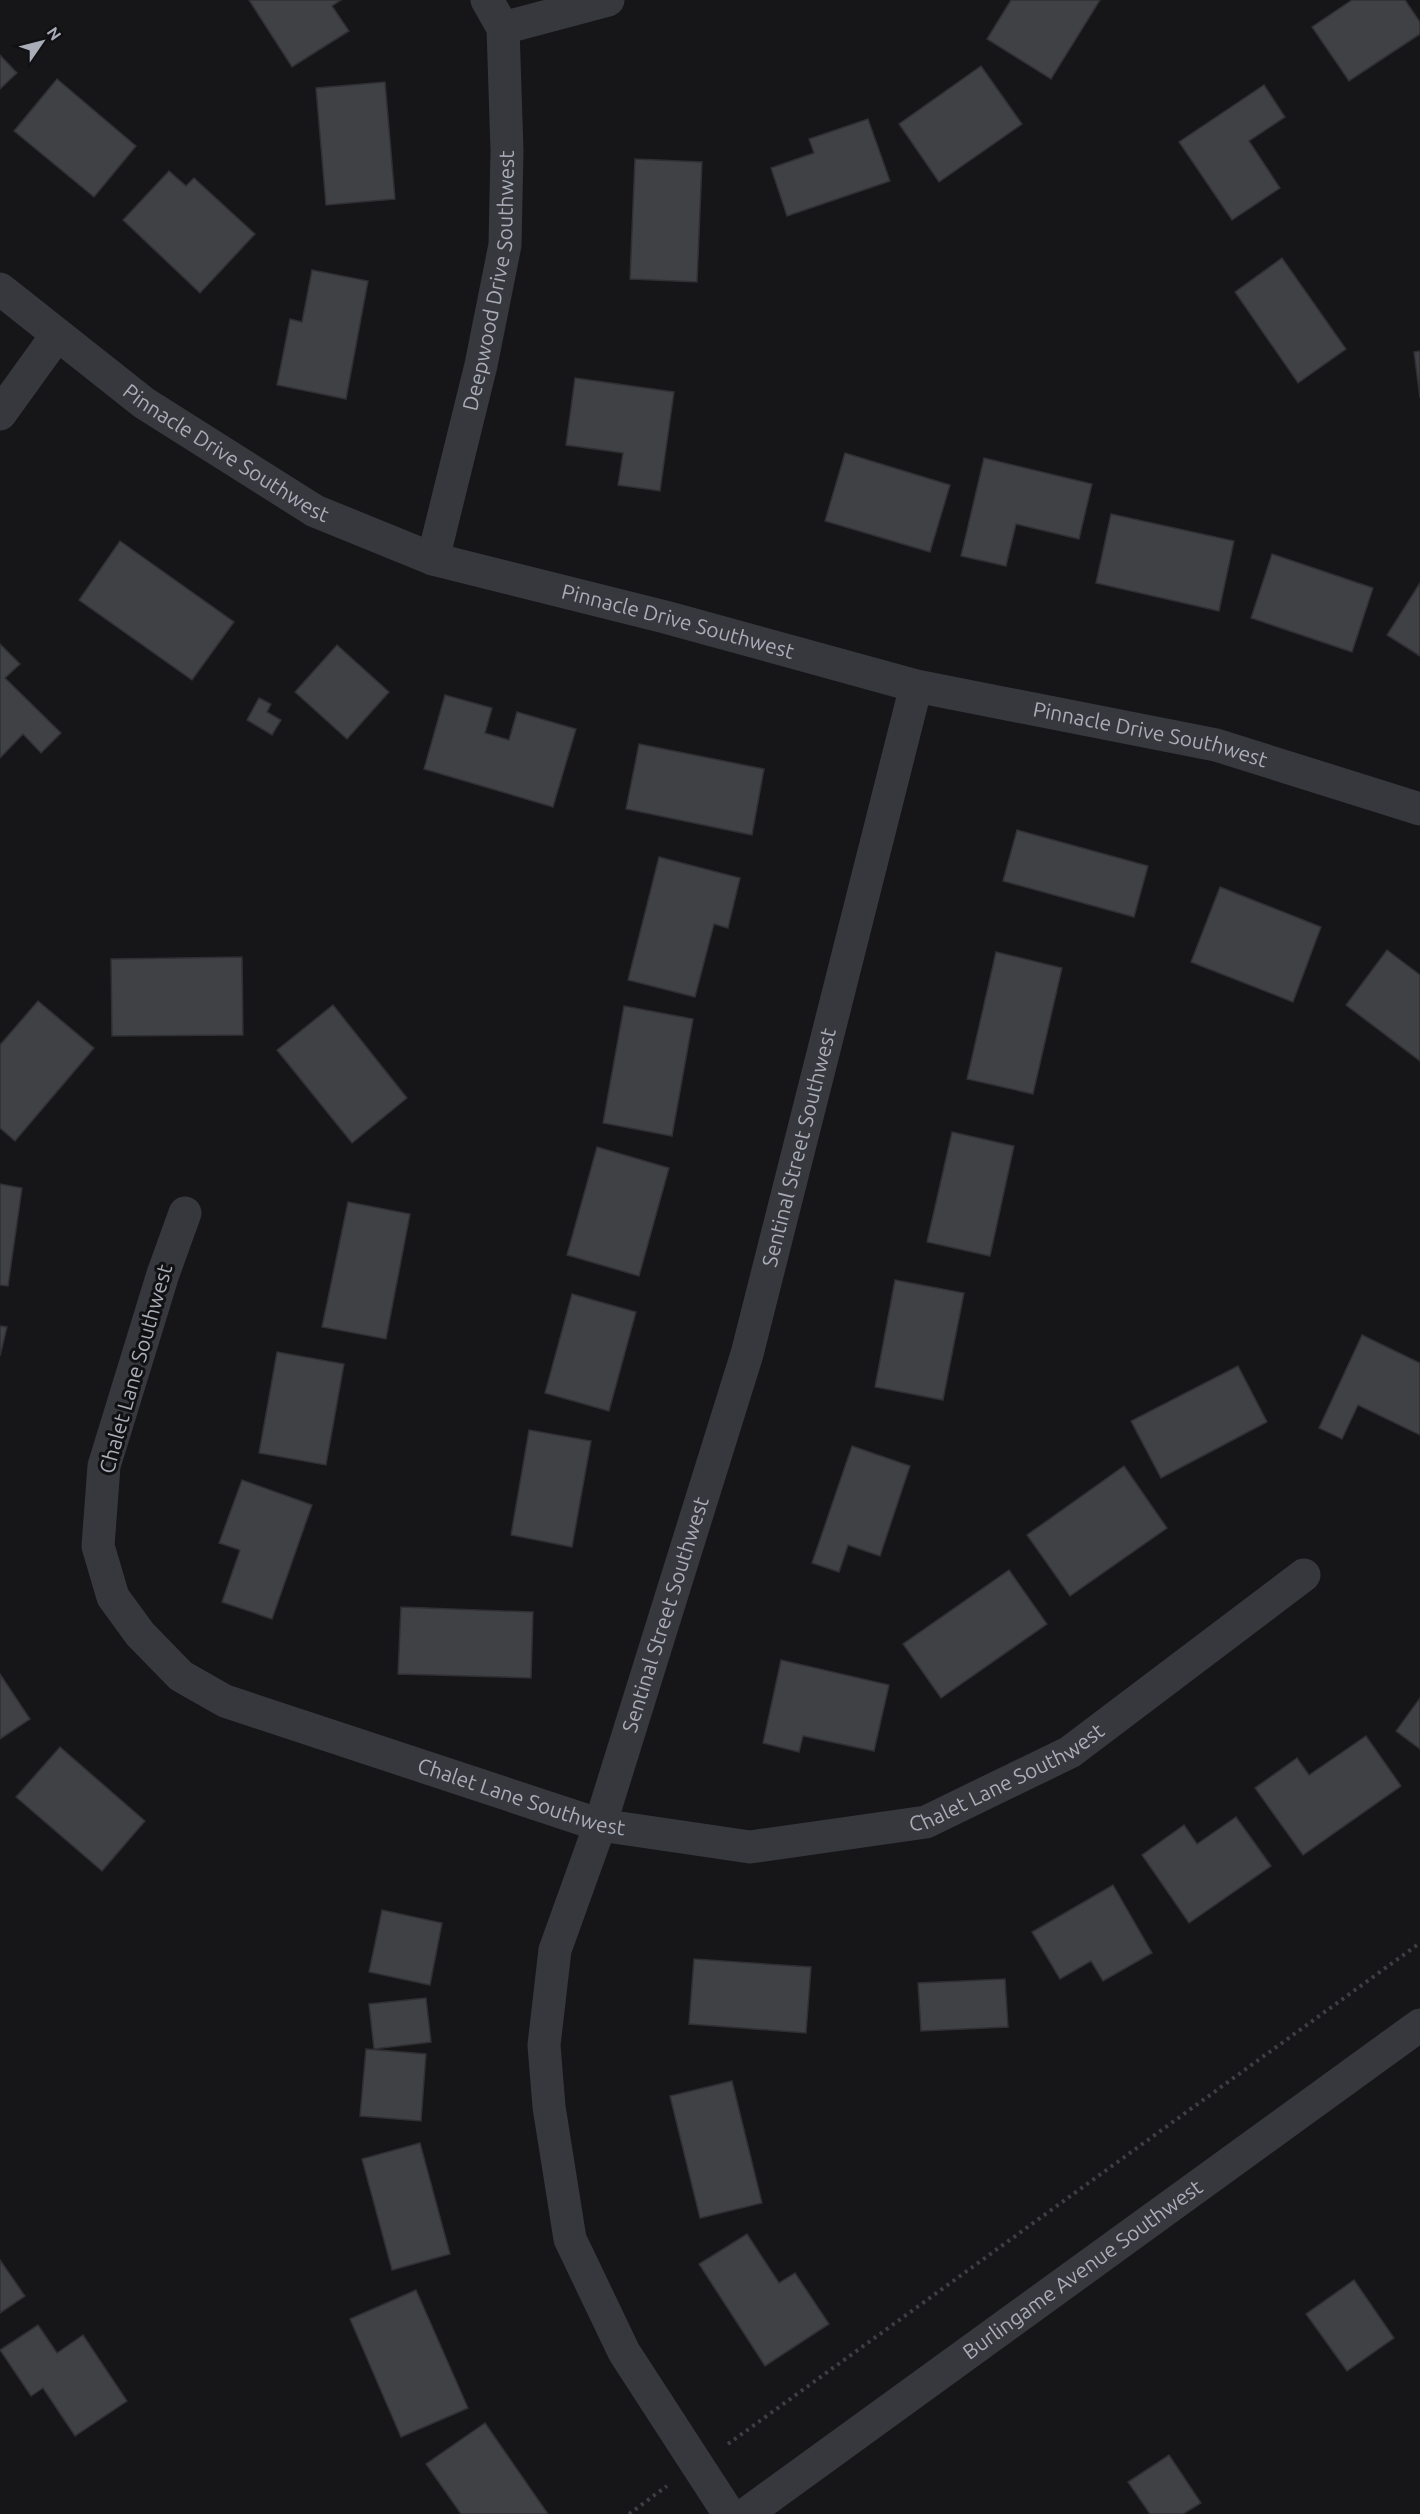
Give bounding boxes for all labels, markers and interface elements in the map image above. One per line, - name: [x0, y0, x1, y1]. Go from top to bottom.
- north arrow: [12, 12, 72, 72]
- text: N: [43, 23, 65, 43]
- street label: Deepwood Drive Southwest: [457, 150, 518, 413]
- street label: Pinnacle Drive Southwest: [119, 378, 333, 526]
- street label: Pinnacle Drive Southwest: [559, 579, 797, 663]
- street label: Pinnacle Drive Southwest: [1031, 696, 1271, 771]
- street label: Sentinal Street Southwest: [757, 1025, 840, 1269]
- street label: Chalet Lane Southwest: [94, 1261, 176, 1476]
- street label: Sentinal Street Southwest: [617, 1494, 713, 1735]
- street label: Chalet Lane Southwest: [907, 1718, 1108, 1835]
- street label: Chalet Lane Southwest: [415, 1753, 627, 1840]
- street label: Burlingame Avenue Southwest: [958, 2174, 1206, 2364]

